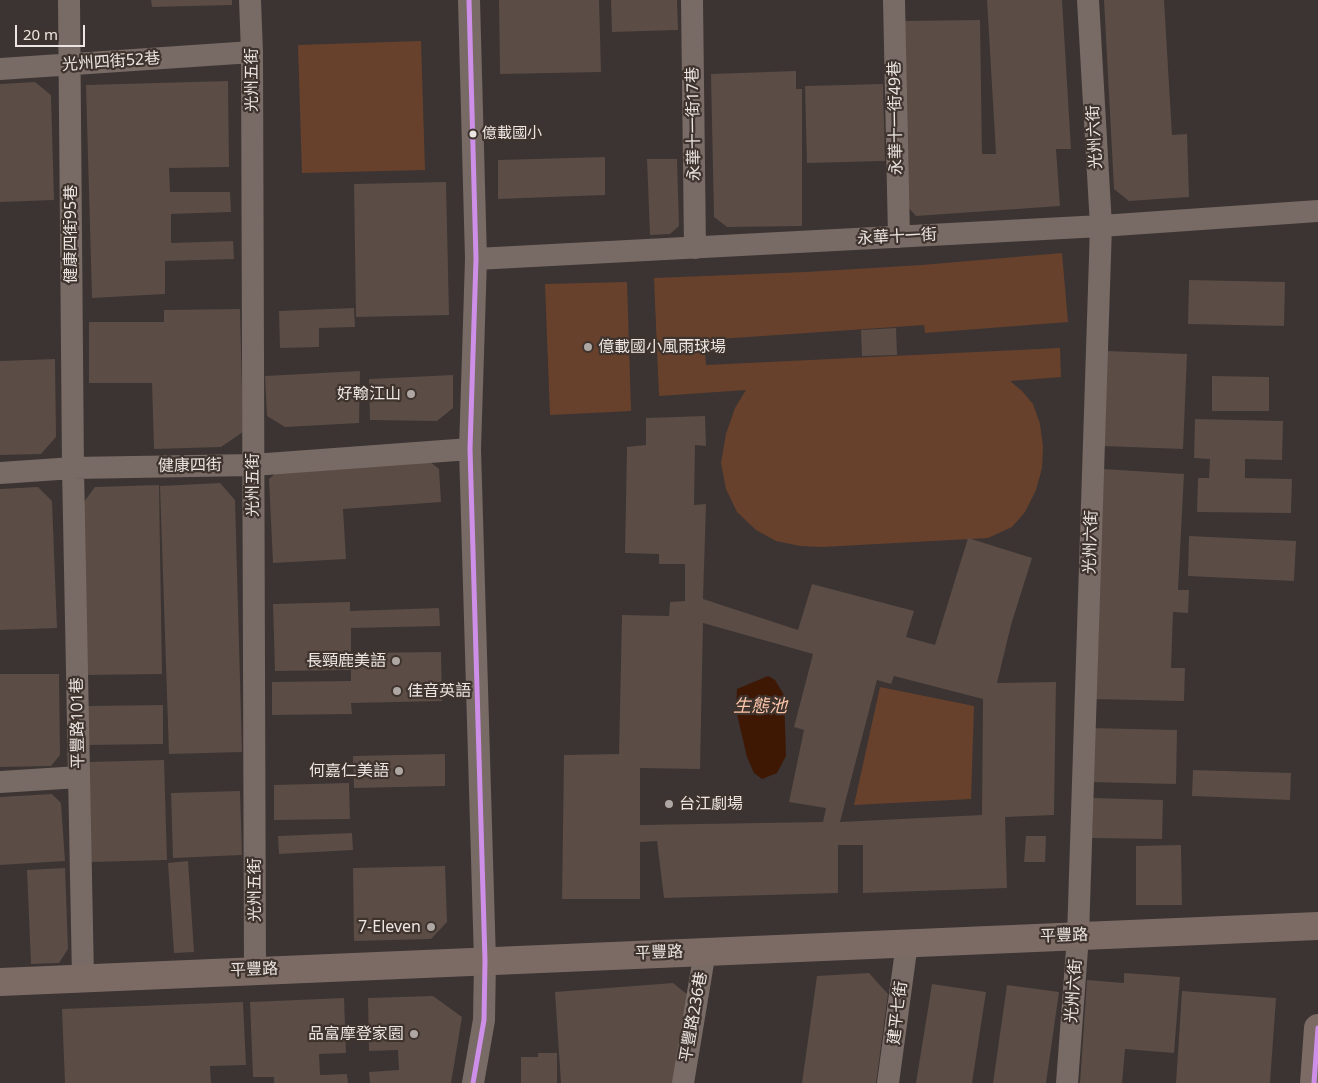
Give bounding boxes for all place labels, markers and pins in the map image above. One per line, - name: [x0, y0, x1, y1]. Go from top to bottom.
- place label: 億載國小: [482, 125, 542, 143]
- marker: 億載國小: [468, 129, 478, 139]
- place label: 億載國小風雨球場: [598, 337, 726, 357]
- marker: 億載國小風雨球場: [582, 341, 594, 353]
- place label: 好翰江山: [337, 384, 401, 404]
- marker: 好翰江山: [405, 388, 417, 400]
- place label: 長頸鹿美語: [306, 651, 386, 671]
- marker: 長頸鹿美語: [390, 655, 402, 667]
- place label: 佳音英語: [407, 681, 471, 701]
- marker: 佳音英語: [391, 685, 403, 697]
- place label: 何嘉仁美語: [309, 761, 389, 781]
- marker: 何嘉仁美語: [393, 765, 405, 777]
- place label: 台江劇場: [679, 794, 743, 814]
- marker: 台江劇場: [663, 798, 675, 810]
- place label: 7-Eleven: [358, 917, 421, 937]
- marker: 7-Eleven: [425, 921, 437, 933]
- place label: 品富摩登家園: [308, 1024, 404, 1044]
- marker: 品富摩登家園: [408, 1028, 420, 1040]

